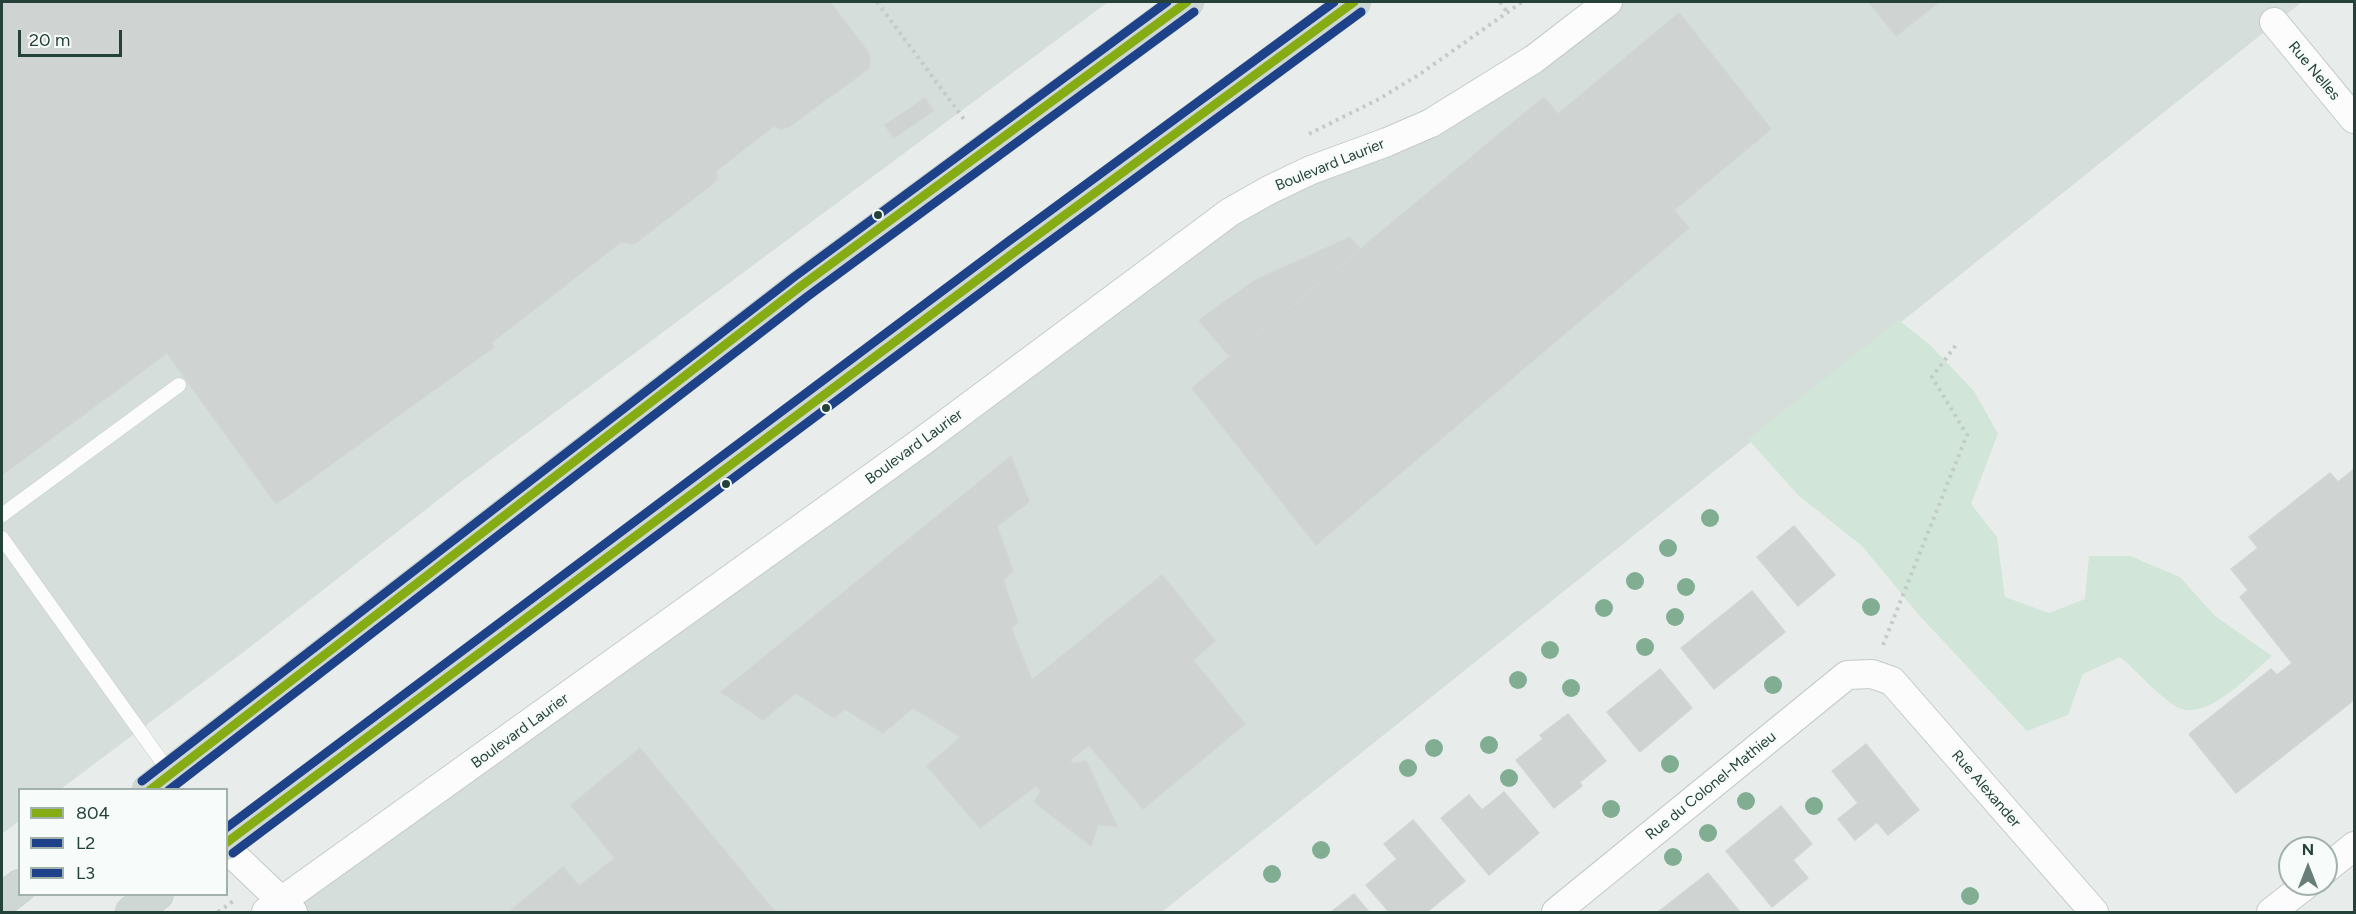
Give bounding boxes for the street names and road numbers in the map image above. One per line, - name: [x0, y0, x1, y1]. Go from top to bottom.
- street label: Rue Nelles: [2284, 38, 2344, 104]
- street label: Boulevard Laurier: [1273, 135, 1387, 195]
- street label: Boulevard Laurier: [862, 406, 966, 488]
- street label: Boulevard Laurier: [468, 690, 572, 772]
- street label: Rue du Colonel-Mathieu: [1642, 728, 1780, 844]
- street label: Rue Alexander: [1948, 747, 2024, 831]

